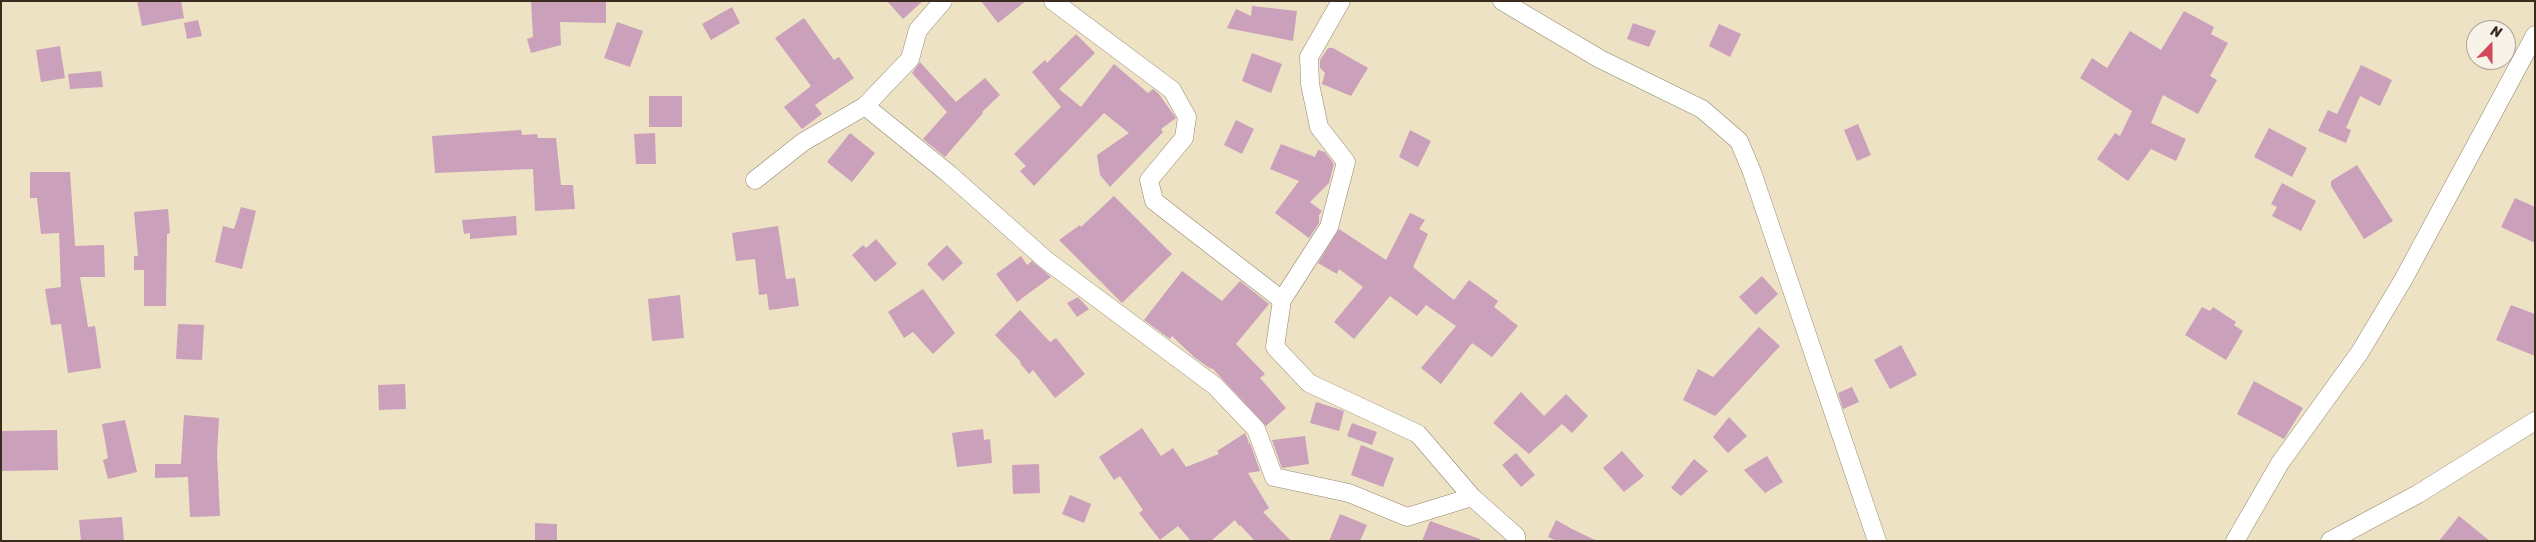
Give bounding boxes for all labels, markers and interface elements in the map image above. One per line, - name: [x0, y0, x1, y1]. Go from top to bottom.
- text: N: [2487, 18, 2506, 45]
- north arrow: [2466, 20, 2516, 70]

